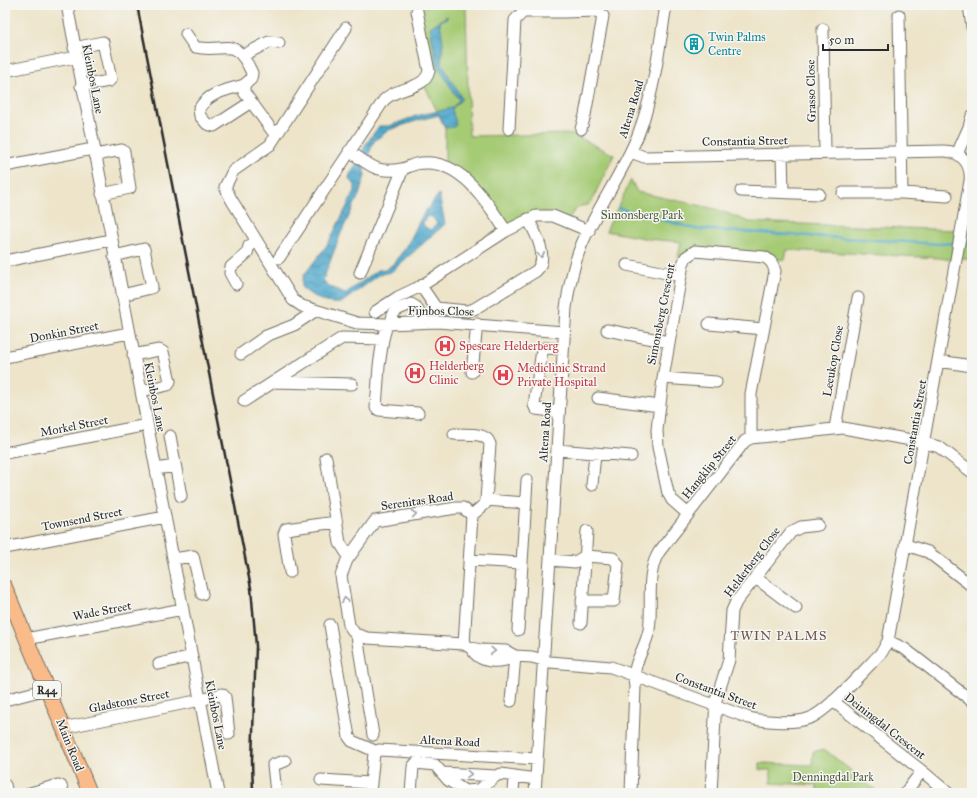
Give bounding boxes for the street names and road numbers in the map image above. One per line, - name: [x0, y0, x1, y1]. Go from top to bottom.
- street label: Kleinbos Lane: [79, 43, 107, 115]
- street label: Grasso Close: [803, 60, 819, 122]
- street label: Altena Road: [615, 78, 647, 141]
- street label: Constantia Street: [702, 133, 789, 149]
- street label: Simonsberg Crescent: [644, 261, 679, 366]
- street label: Fijnbos Close: [408, 303, 474, 319]
- street label: Donkin Street: [28, 318, 100, 346]
- street label: Leeukop Close: [820, 324, 846, 398]
- street label: Kleinbos Lane: [141, 361, 169, 433]
- street label: Constantia Street: [901, 378, 929, 466]
- street label: Altena Road: [536, 401, 554, 464]
- street label: Morkel Street: [39, 412, 110, 439]
- street label: Hangklip Street: [679, 432, 740, 502]
- street label: Serenitas Road: [380, 489, 454, 513]
- street label: Townsend Street: [40, 504, 124, 534]
- street label: Helderberg Close: [721, 524, 784, 601]
- street label: Wade Street: [72, 598, 133, 624]
- street label: Constantia Street: [673, 670, 759, 713]
- street label: Kleinbos Lane: [202, 679, 230, 751]
- road number: R44: [33, 681, 61, 699]
- street label: Gladstone Street: [88, 686, 171, 716]
- street label: Deiningdal Crescent: [841, 690, 929, 763]
- street label: Main Road: [53, 717, 87, 773]
- street label: Altena Road: [419, 732, 480, 750]

